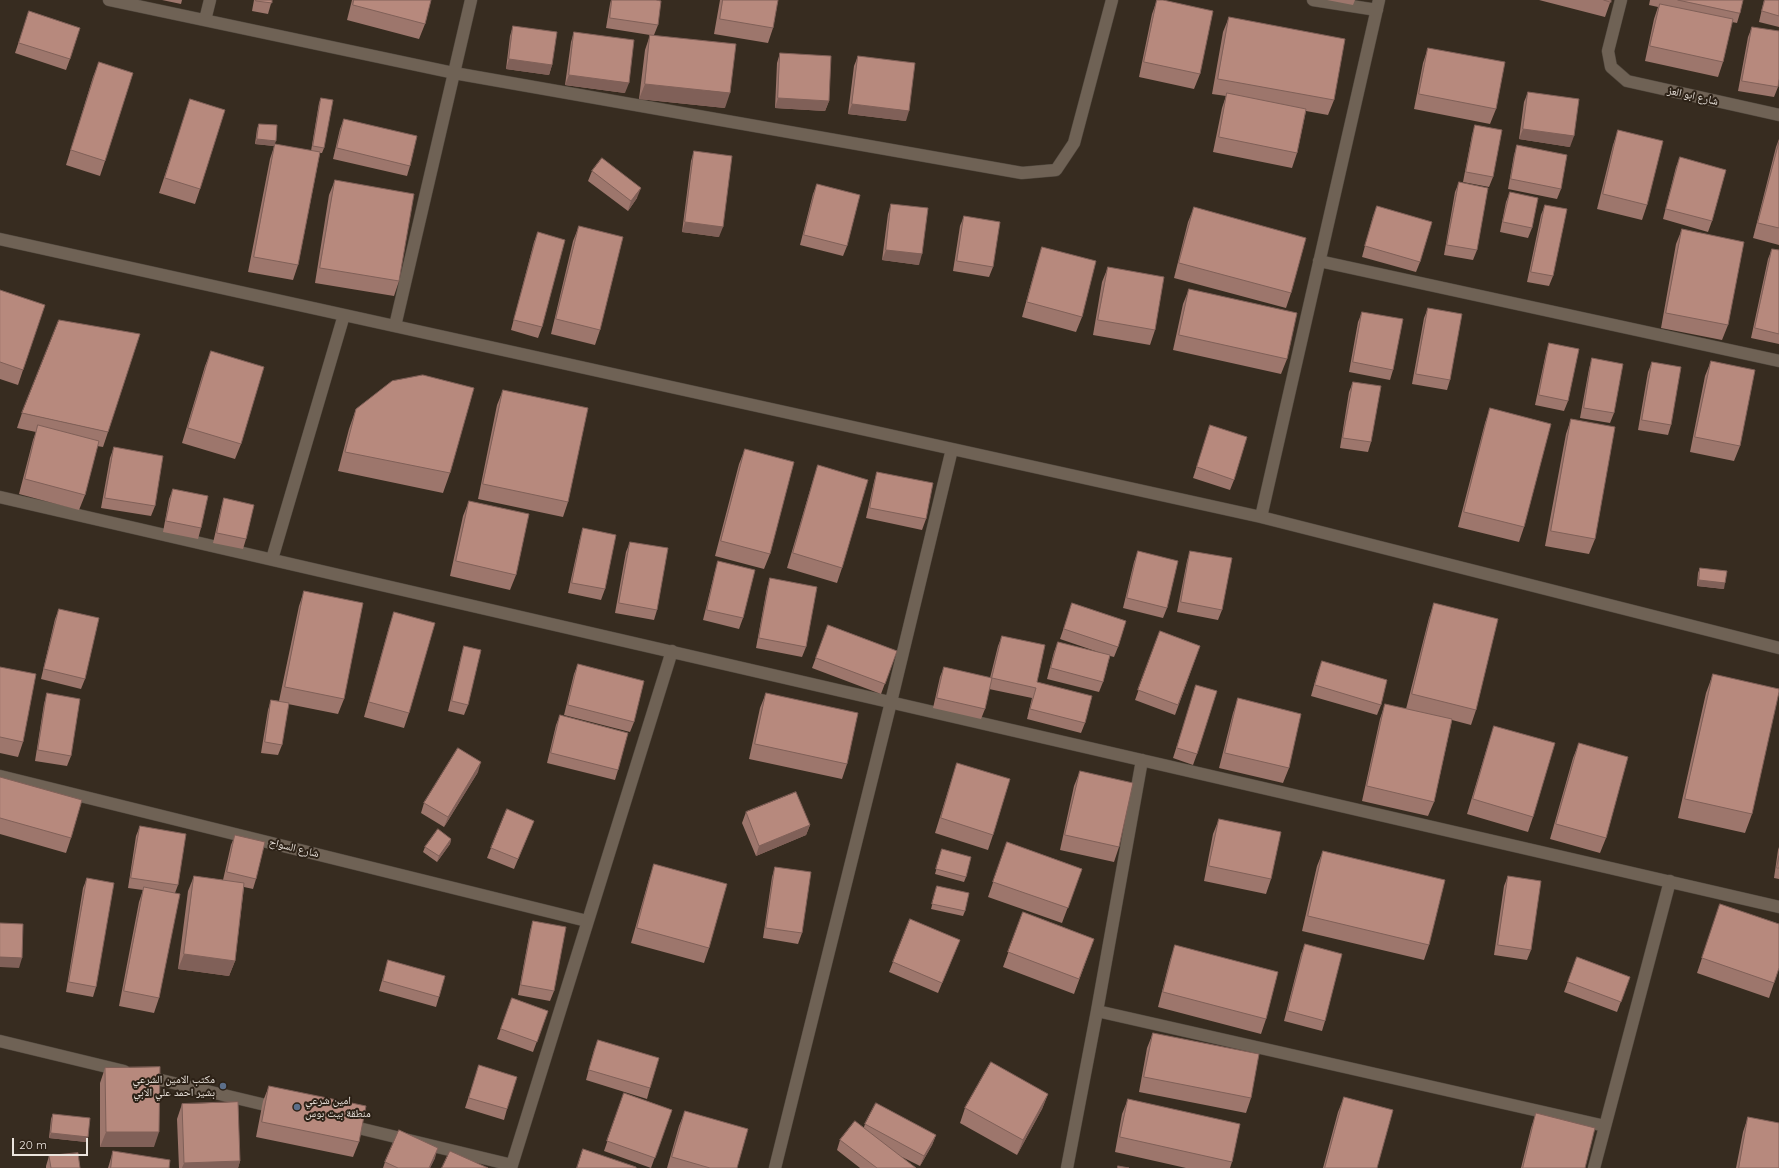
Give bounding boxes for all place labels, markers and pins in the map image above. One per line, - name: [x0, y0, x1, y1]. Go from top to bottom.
- place label: مكتب الامين الشرعي بشير احمد علي الابي: [132, 1073, 215, 1099]
- marker: مكتب الامين الشرعي بشير احمد علي الابي: [218, 1081, 228, 1091]
- place label: امين شرعي منطقة بيت بوس: [305, 1094, 371, 1120]
- marker: امين شرعي منطقة بيت بوس: [292, 1102, 302, 1112]

